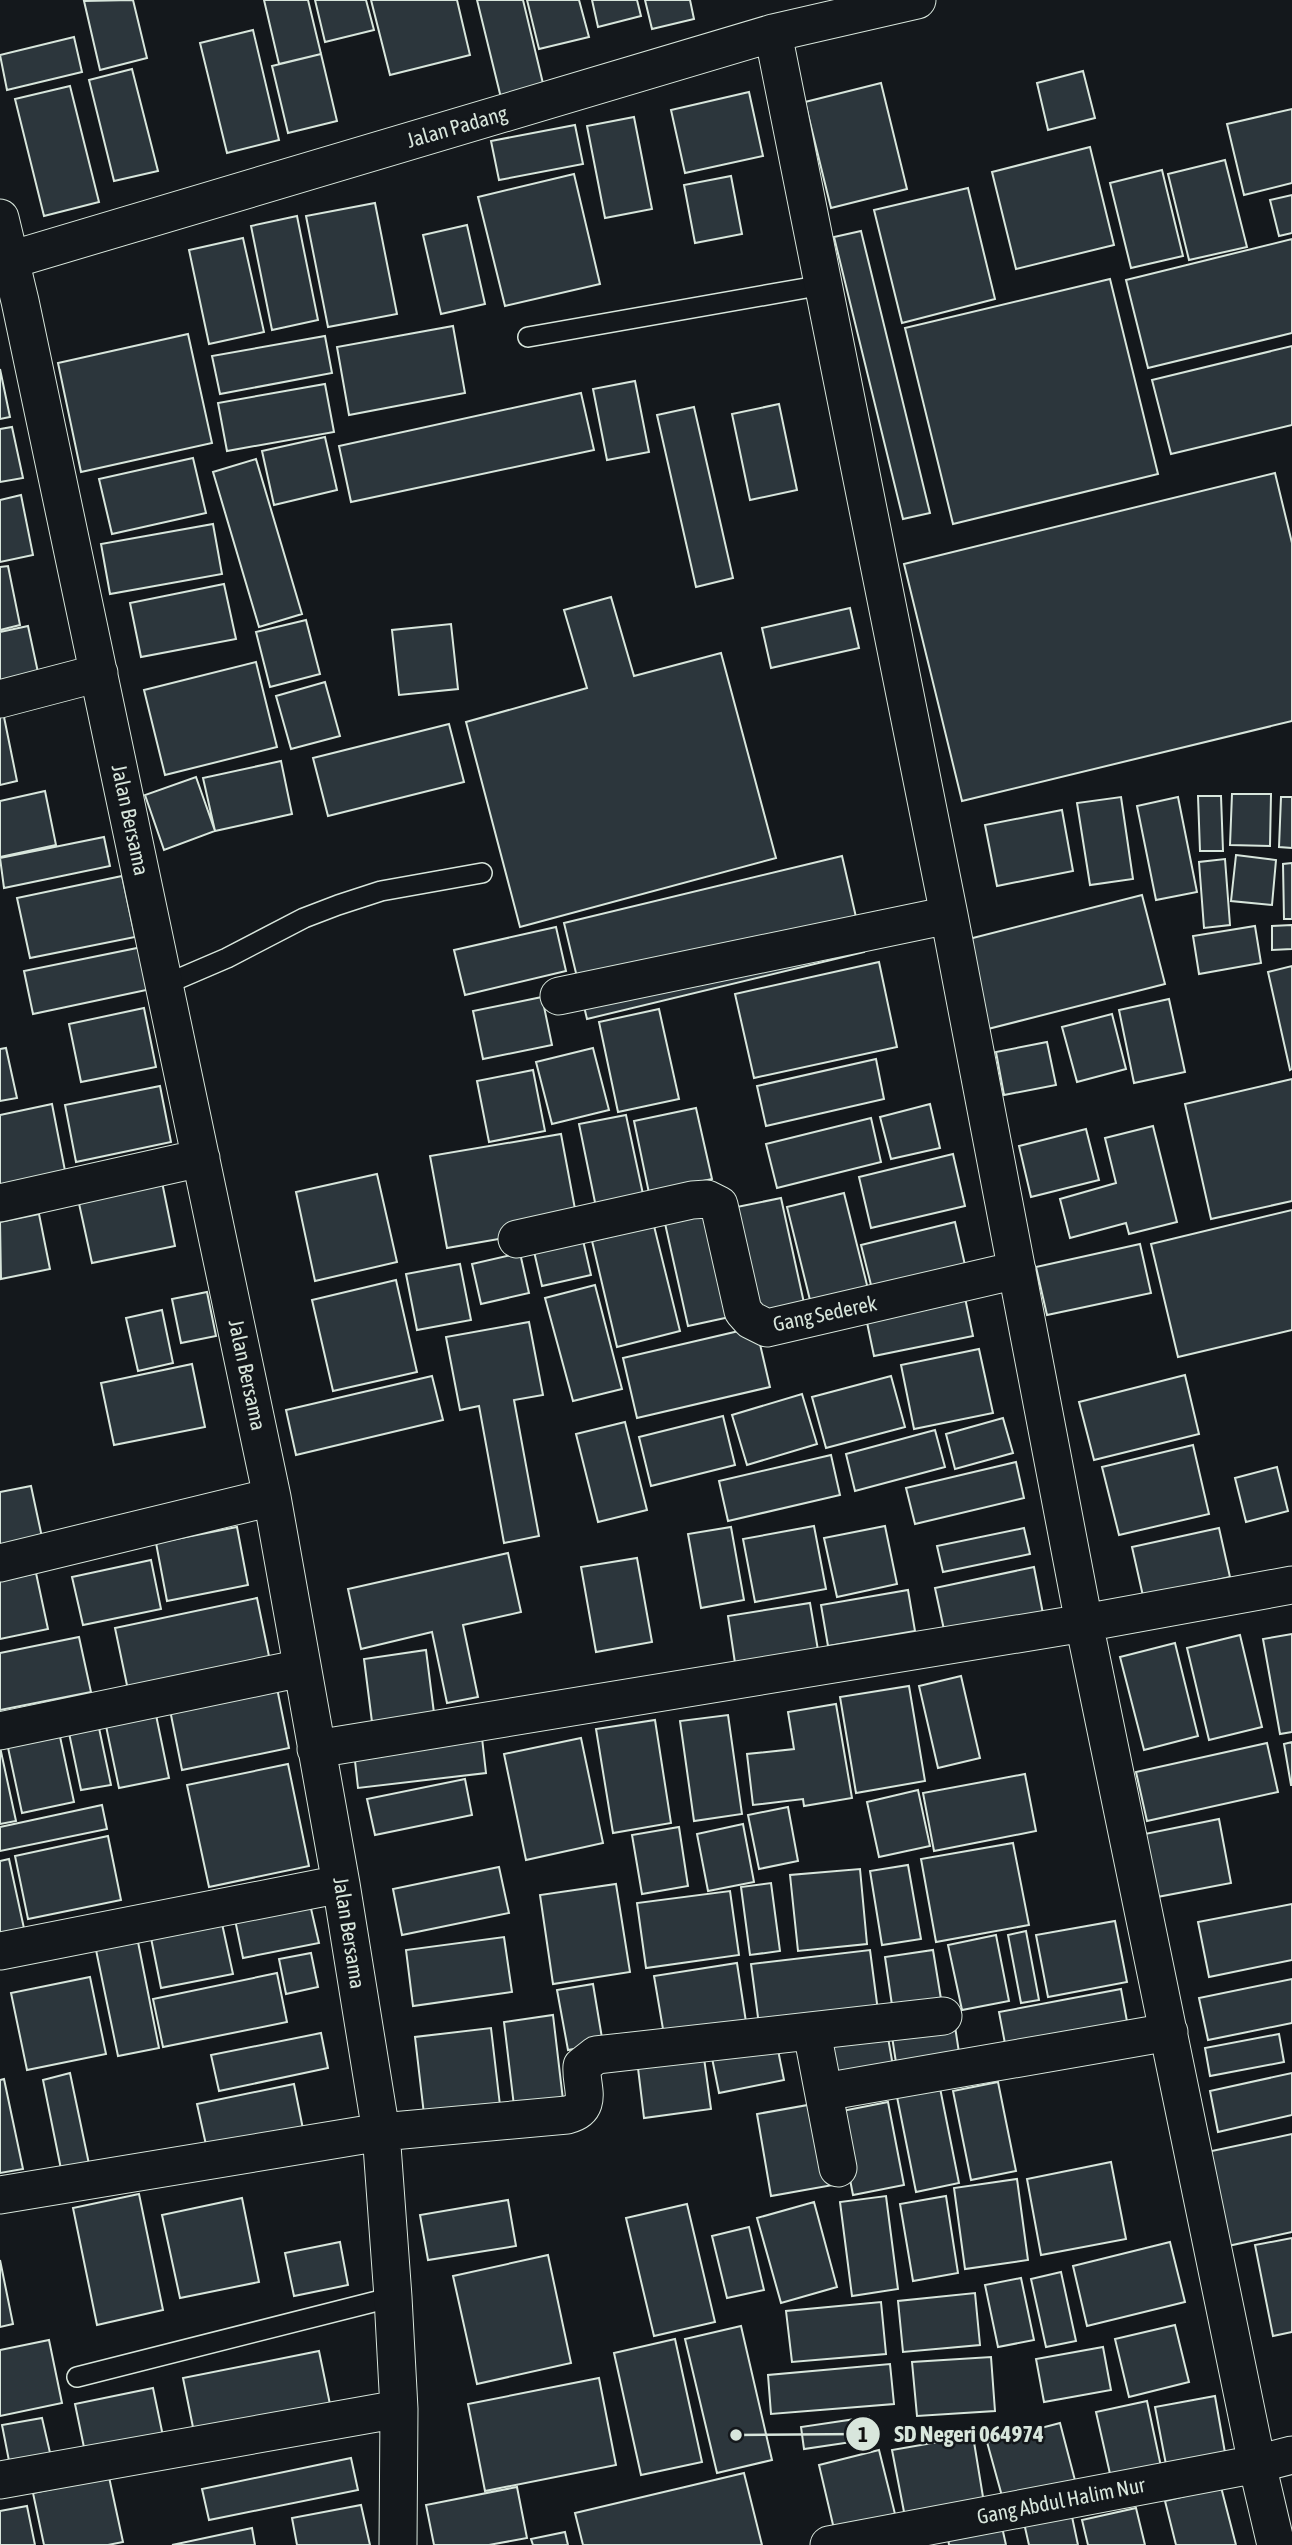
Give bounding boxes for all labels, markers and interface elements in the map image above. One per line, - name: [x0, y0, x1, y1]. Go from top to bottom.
- street label: Jalan Padang: [404, 100, 510, 152]
- street label: Jalan Bersama: [108, 762, 154, 877]
- street label: Gang Sederek: [771, 1290, 879, 1336]
- street label: Jalan Bersama: [225, 1317, 271, 1432]
- street label: Jalan Bersama: [329, 1875, 371, 1990]
- callout: SD Negeri 064974: [845, 2412, 1058, 2456]
- text: SD Negeri 064974: [894, 2421, 1044, 2447]
- text: 1: [858, 2422, 868, 2446]
- street label: Gang Abdul Halim Nur: [975, 2472, 1148, 2528]

